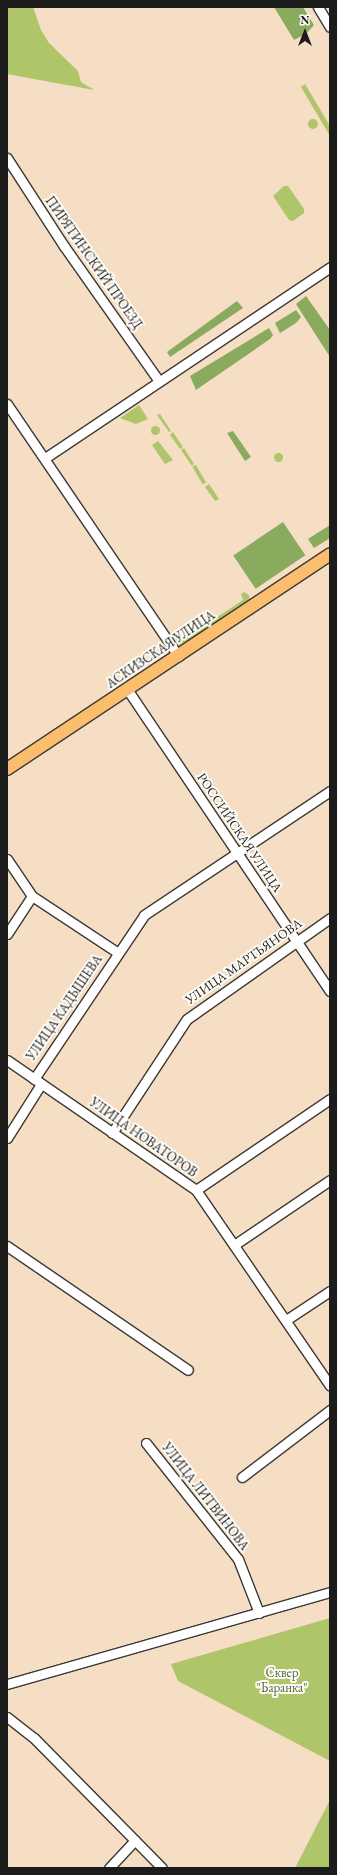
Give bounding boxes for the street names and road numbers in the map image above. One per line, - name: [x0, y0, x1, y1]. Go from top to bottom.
- street label: ПИРЯТИНСКИЙ ПРОЕЗД: [41, 194, 145, 332]
- street label: АСКИЗСКАЯ УЛИЦА: [104, 608, 218, 692]
- street label: РОССИЙСКАЯ УЛИЦА: [193, 770, 285, 896]
- street label: УЛИЦА МАРТЬЯНОВА: [183, 916, 305, 1008]
- street label: УЛИЦА КАДЫШЕВА: [24, 952, 106, 1064]
- street label: УЛИЦА НОВАТОРОВ: [86, 1095, 200, 1181]
- street label: УЛИЦА ЛИТВИНОВА: [158, 1440, 252, 1554]

